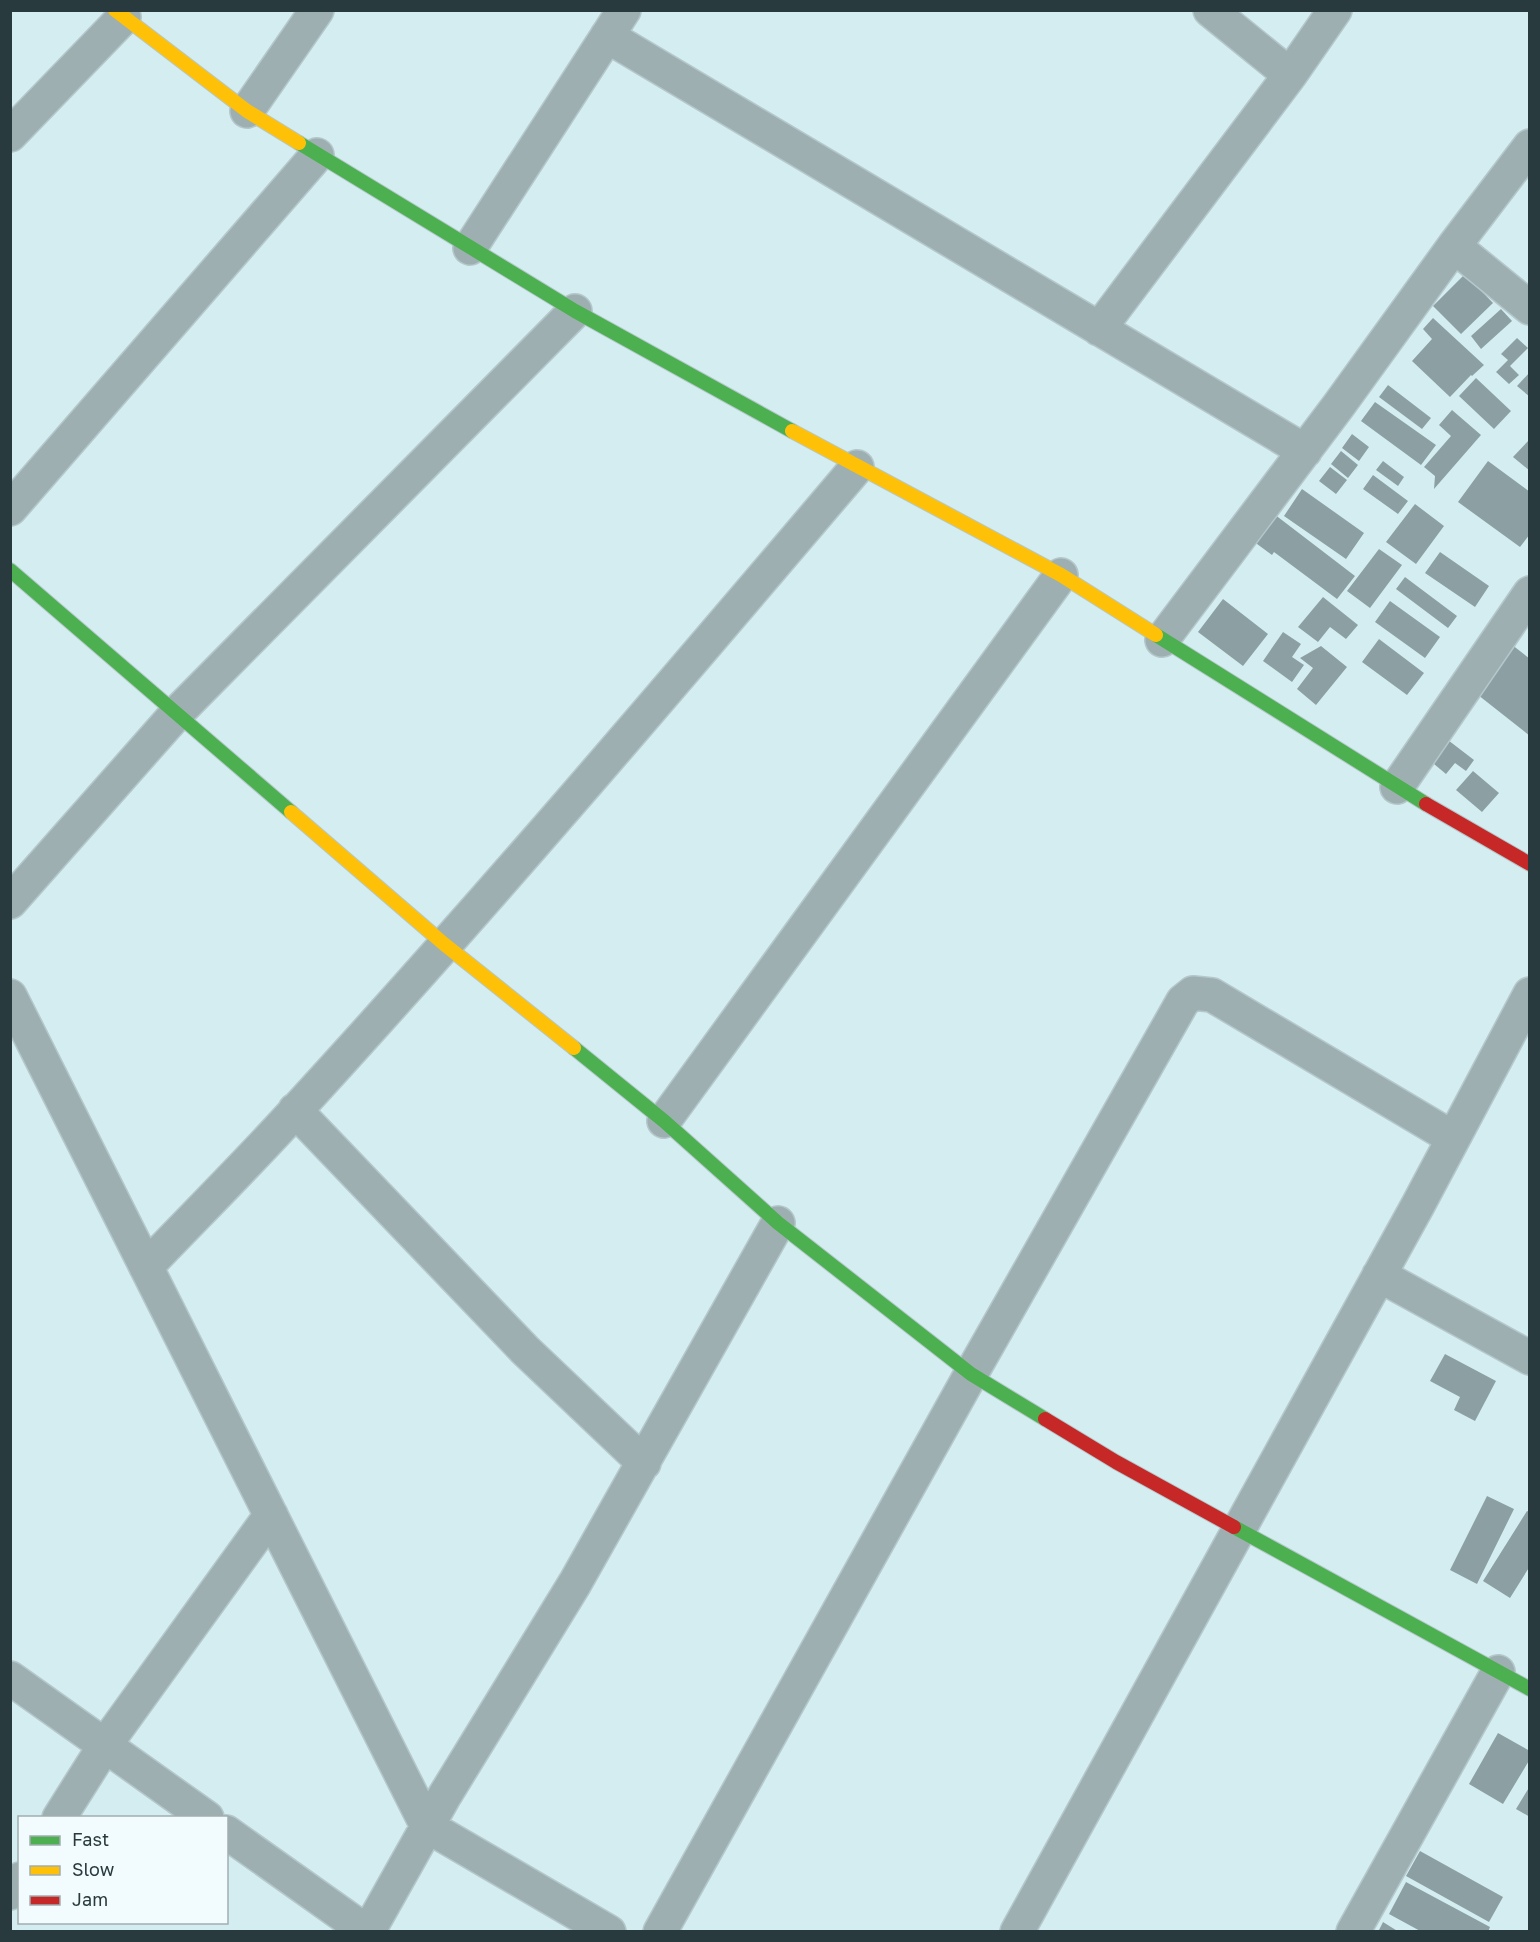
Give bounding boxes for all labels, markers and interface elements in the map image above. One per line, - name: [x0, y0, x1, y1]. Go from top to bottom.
- legend: [18, 1816, 228, 1924]
- text: Fast: [72, 1828, 109, 1850]
- text: Slow: [72, 1858, 115, 1880]
- text: Jam: [72, 1888, 108, 1910]

